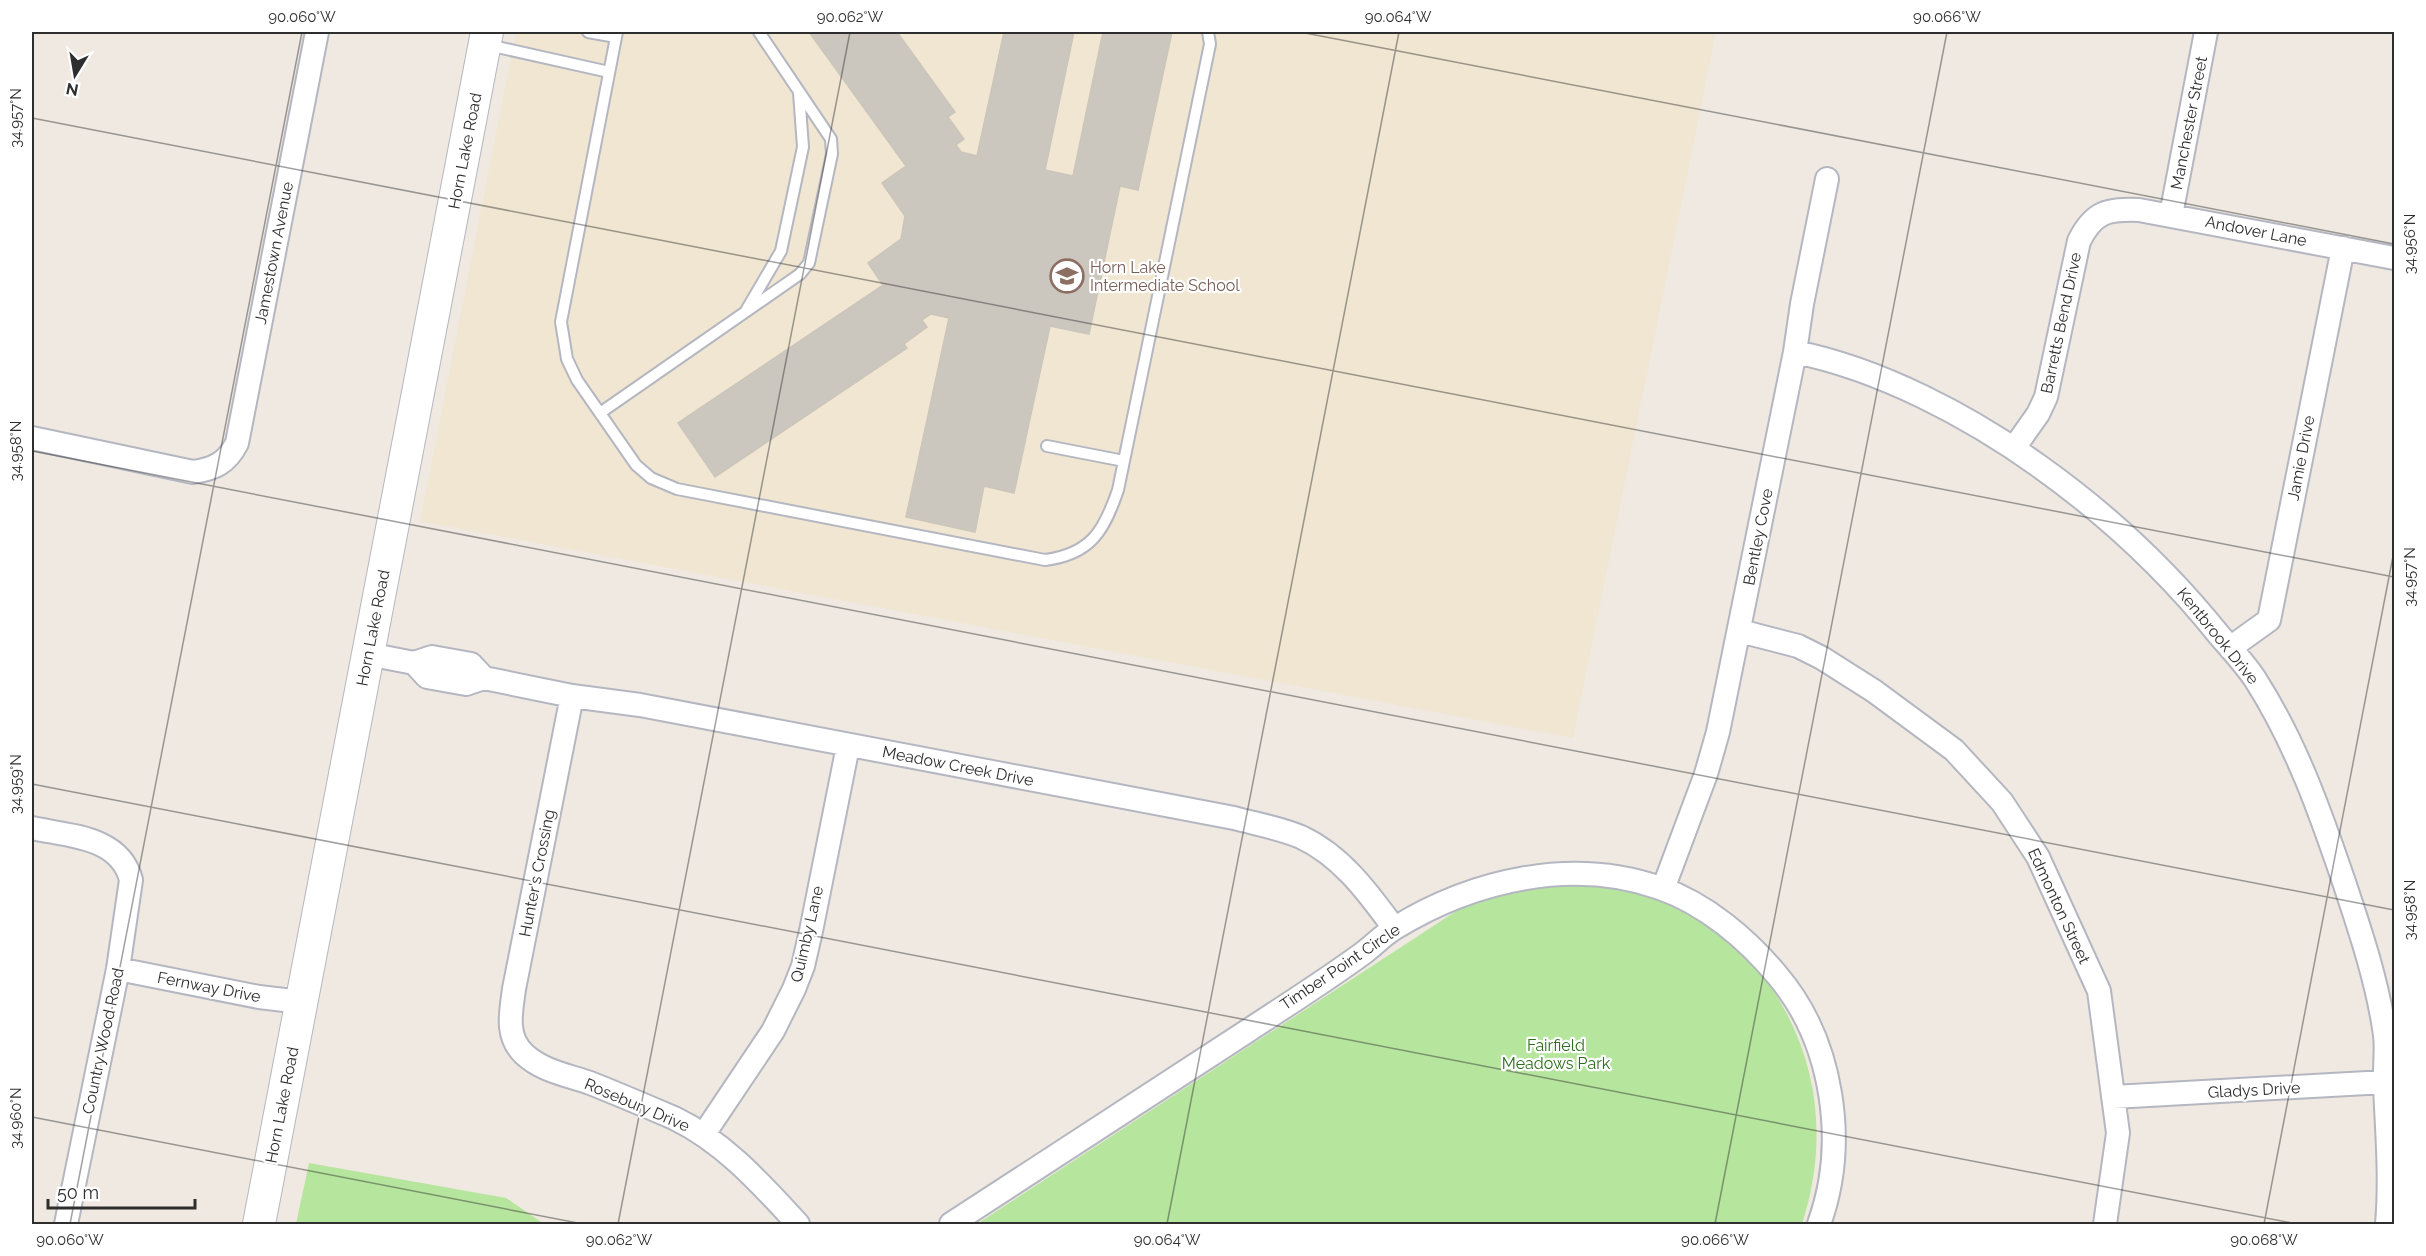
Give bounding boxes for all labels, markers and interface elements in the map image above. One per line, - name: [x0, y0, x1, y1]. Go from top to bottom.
- text: 90.060°W: [268, 8, 336, 26]
- text: 90.062°W: [817, 8, 883, 26]
- text: 90.064°W: [1365, 8, 1432, 26]
- text: 90.066°W: [1913, 8, 1981, 26]
- north arrow: [45, 45, 105, 105]
- street label: Manchester Street: [2167, 54, 2211, 191]
- text: N: [64, 79, 80, 100]
- text: 34.957°N: [7, 88, 25, 148]
- street label: Horn Lake Road: [444, 91, 486, 211]
- street label: Jamestown Avenue: [251, 180, 297, 326]
- street label: Andover Lane: [2204, 212, 2308, 250]
- text: 34.956°N: [2401, 214, 2419, 274]
- street label: Barretts Bend Drive: [2037, 251, 2085, 395]
- school or university icon: Horn Lake Intermediate School: [1049, 258, 1085, 294]
- place label: Horn Lake Intermediate School: [1090, 258, 1240, 295]
- street label: Jamie Drive: [2283, 414, 2319, 502]
- text: 34.958°N: [7, 421, 25, 481]
- street label: Bentley Cove: [1739, 487, 1777, 587]
- text: 34.957°N: [2401, 547, 2419, 607]
- street label: Horn Lake Road: [352, 568, 394, 688]
- street label: Kentbrook Drive: [2173, 584, 2263, 688]
- street label: Meadow Creek Drive: [881, 742, 1035, 790]
- text: 34.959°N: [7, 754, 25, 814]
- street label: Hunter's Crossing: [515, 808, 559, 938]
- street label: Edmonton Street: [2024, 845, 2094, 967]
- text: 34.958°N: [2401, 880, 2419, 940]
- street label: Quimby Lane: [787, 884, 827, 984]
- street label: Timber Point Circle: [1276, 920, 1404, 1014]
- street label: Country Wood Road: [78, 966, 128, 1116]
- street label: Fernway Drive: [156, 968, 262, 1006]
- park label: Fairfield Meadows Park: [1502, 1036, 1611, 1073]
- street label: Horn Lake Road: [261, 1045, 303, 1165]
- street label: Rosebury Drive: [582, 1074, 692, 1136]
- street label: Gladys Drive: [2207, 1078, 2301, 1102]
- text: 34.960°N: [7, 1087, 25, 1149]
- scale bar: [48, 1172, 195, 1210]
- text: 50 m: [57, 1182, 99, 1203]
- text: 90.060°W: [36, 1231, 104, 1249]
- text: 90.062°W: [586, 1231, 652, 1249]
- text: 90.064°W: [1134, 1231, 1201, 1249]
- text: 90.066°W: [1681, 1231, 1749, 1249]
- text: 90.068°W: [2230, 1231, 2298, 1249]

